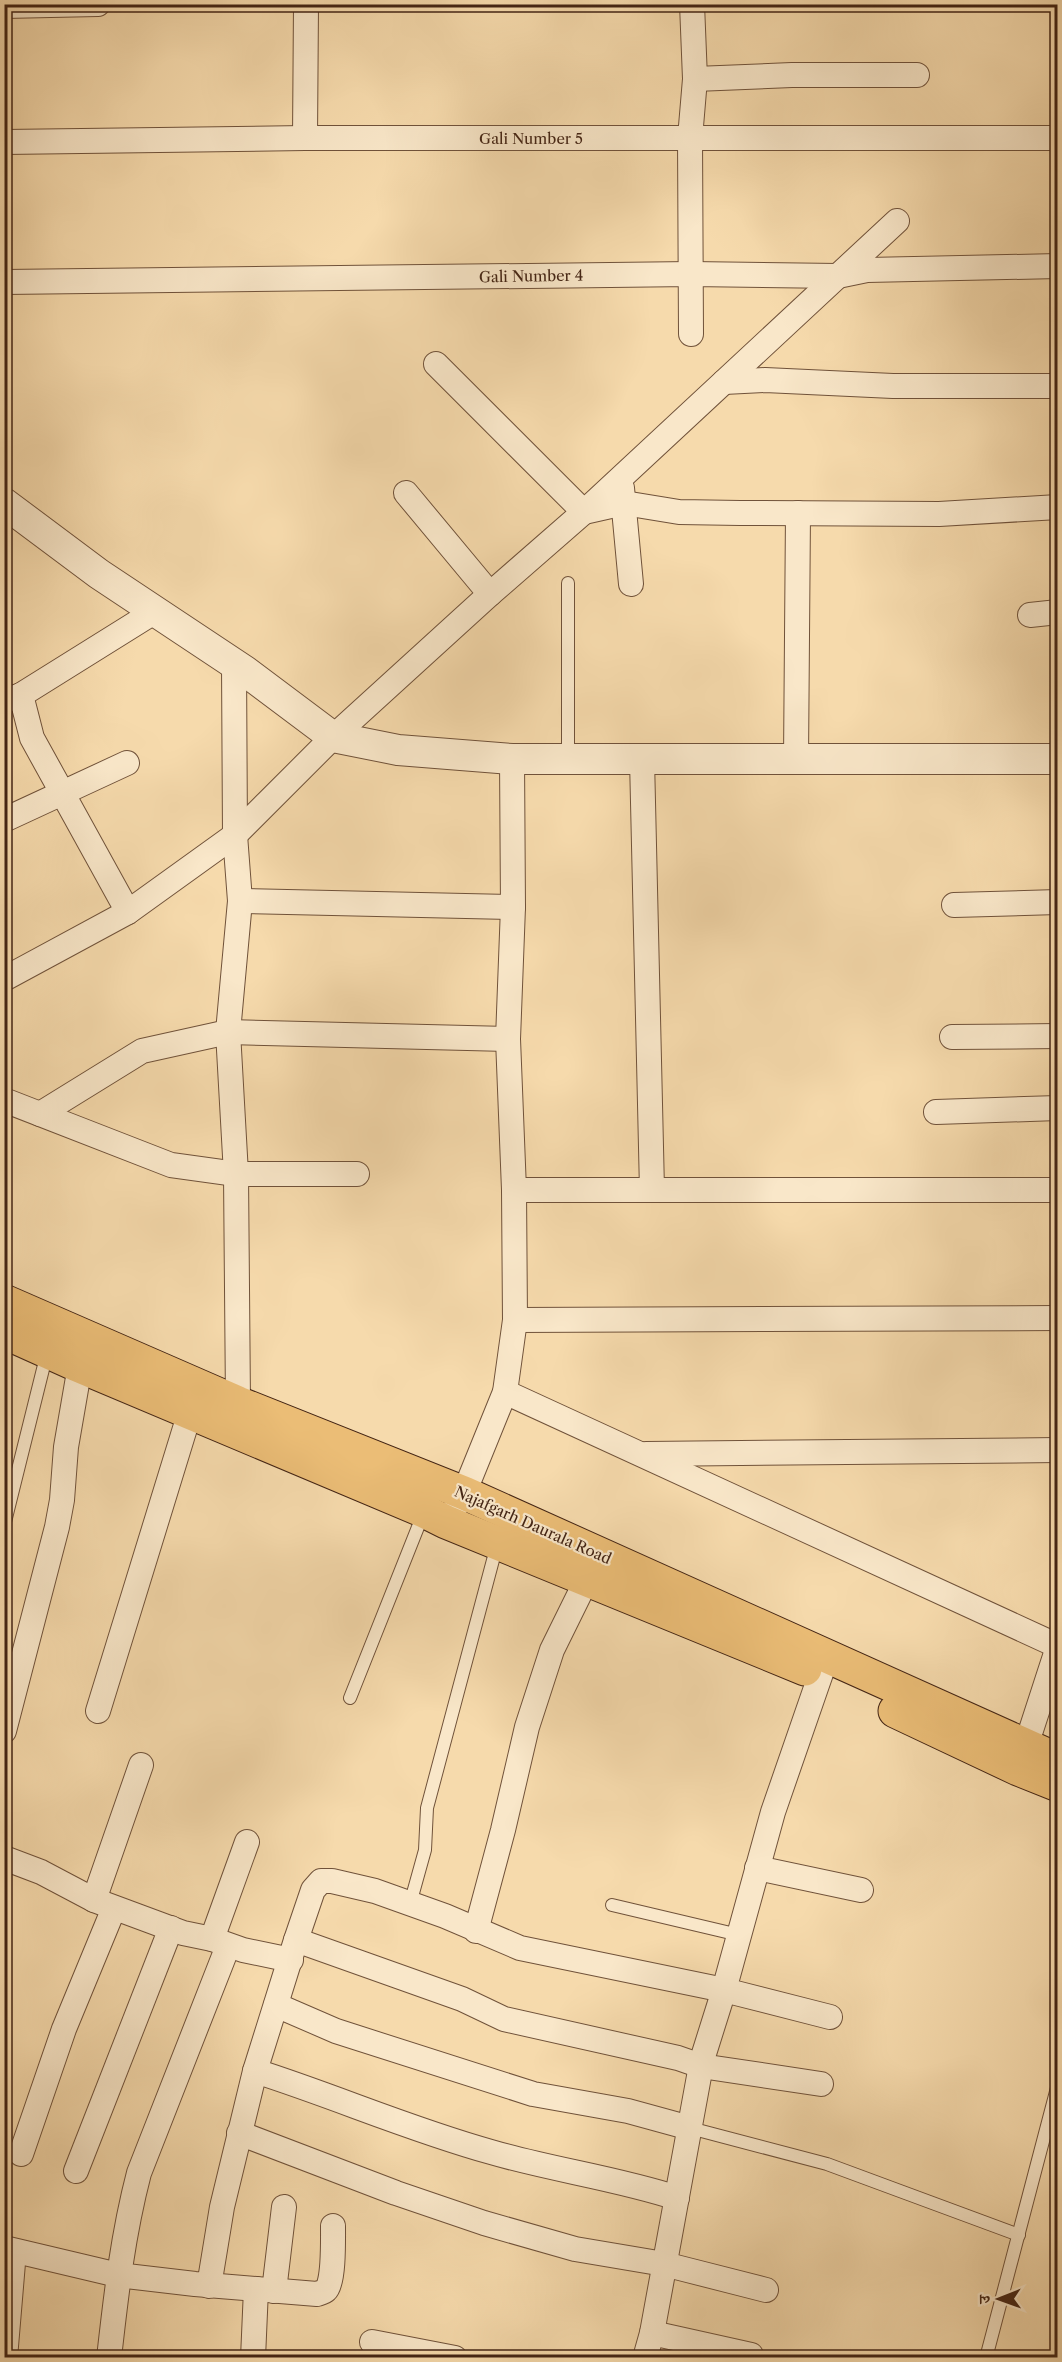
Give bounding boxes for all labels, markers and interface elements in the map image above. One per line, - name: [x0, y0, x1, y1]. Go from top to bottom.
- street label: Gali Number 5: [479, 129, 583, 148]
- street label: Gali Number 4: [479, 266, 583, 286]
- street label: Najafgarh Daurala Road: [452, 1482, 614, 1568]
- north arrow: [969, 2269, 1029, 2329]
- text: उ: [974, 2293, 994, 2305]

